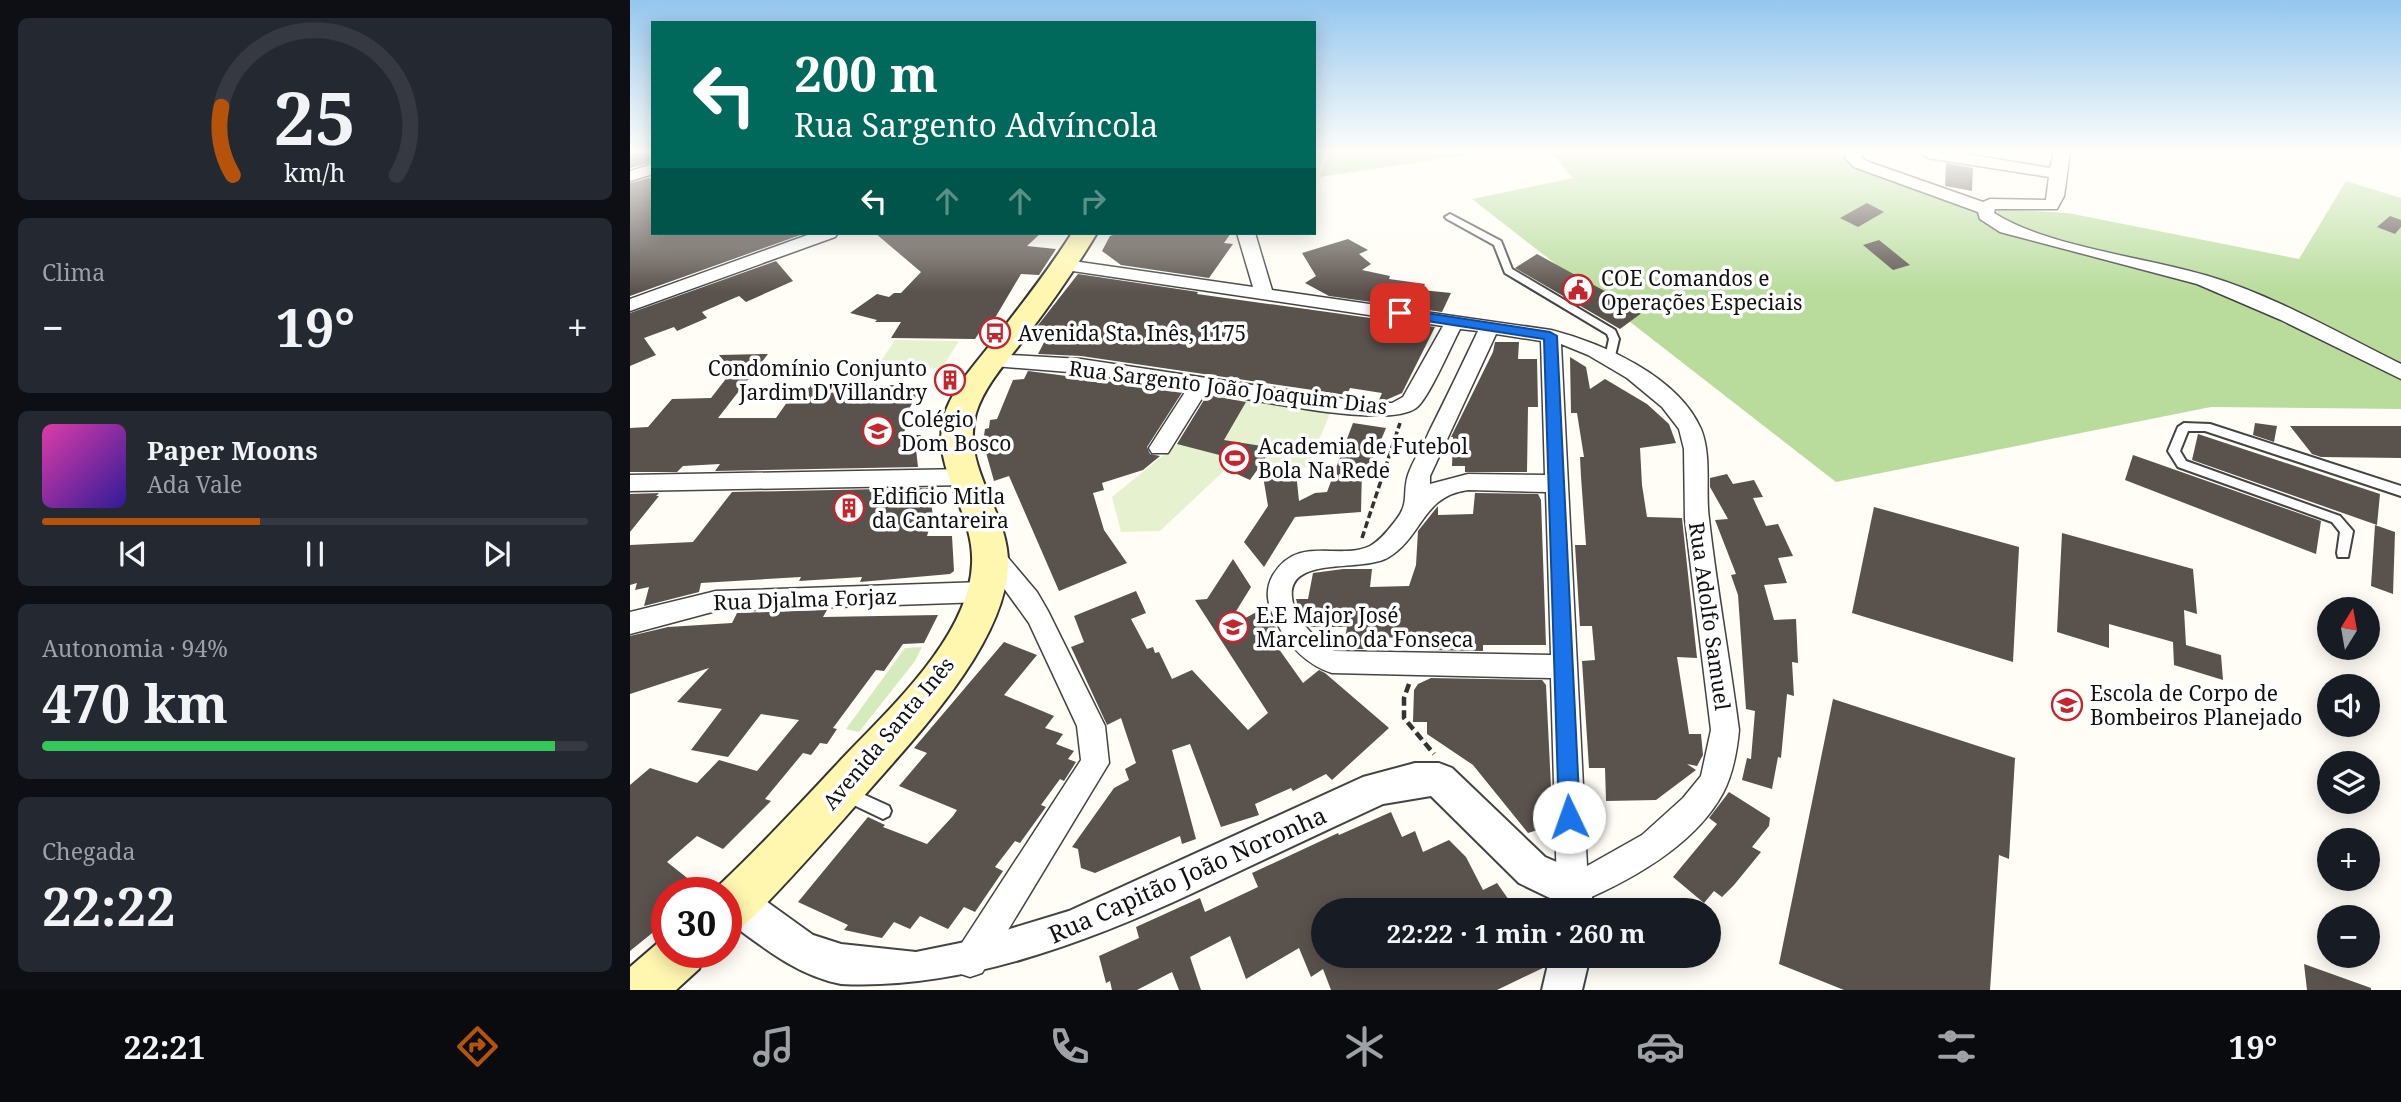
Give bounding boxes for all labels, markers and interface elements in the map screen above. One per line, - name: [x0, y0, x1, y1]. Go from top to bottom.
- text: 200 m: [794, 40, 938, 106]
- icon: left: [679, 49, 770, 140]
- text: 25: [274, 67, 356, 166]
- text: Rua Sargento Advíncola: [794, 103, 1158, 146]
- text: km/h: [284, 155, 346, 189]
- icon: left: [855, 182, 893, 220]
- icon: ahead: [928, 182, 966, 220]
- icon: ahead: [1001, 182, 1039, 220]
- icon: right: [1074, 182, 1112, 220]
- text: Clima: [42, 256, 105, 288]
- place label: COE Comandos e Operações Especiais: [1601, 264, 1802, 316]
- public building icon: COE Comandos e Operações Especiais: [1561, 273, 1595, 307]
- pin: [1370, 283, 1430, 343]
- text: 19°: [276, 291, 355, 362]
- icon: arrive: [1381, 294, 1419, 332]
- text: −: [42, 301, 64, 353]
- text: +: [567, 301, 588, 353]
- bus stop icon: Avenida Sta. Inês, 1175: [978, 316, 1012, 350]
- place label: Avenida Sta. Inês, 1175: [1018, 319, 1246, 347]
- place label: Condomínio Conjunto Jardim D'Villandry: [708, 354, 927, 406]
- street label: Rua Sargento João Joaquim Dias: [1067, 354, 1389, 420]
- building icon: Condomínio Conjunto Jardim D'Villandry: [933, 363, 967, 397]
- place label: Colégio Dom Bosco: [901, 405, 1011, 457]
- school or university icon: Colégio Dom Bosco: [861, 414, 895, 448]
- text: Paper Moons: [147, 432, 318, 468]
- place label: Academia de Futebol Bola Na Rede: [1258, 432, 1468, 484]
- sports icon: Academia de Futebol Bola Na Rede: [1218, 441, 1252, 475]
- text: Ada Vale: [147, 468, 242, 500]
- place label: Edificio Mitla da Cantareira: [872, 482, 1009, 534]
- building icon: Edificio Mitla da Cantareira: [832, 491, 866, 525]
- street label: Rua Adolfo Samuel: [1683, 520, 1737, 712]
- icon: previous: [114, 535, 152, 573]
- icon: pause: [296, 535, 334, 573]
- icon: next: [478, 535, 516, 573]
- street label: Rua Djalma Forjaz: [713, 582, 897, 616]
- north arrow: [2317, 597, 2380, 660]
- map controls: [2317, 597, 2380, 968]
- place label: E.E Major José Marcelino da Fonseca: [1256, 601, 1474, 653]
- school or university icon: E.E Major José Marcelino da Fonseca: [1216, 610, 1250, 644]
- text: Autonomia · 94%: [42, 632, 228, 664]
- street label: Avenida Santa Inês: [816, 651, 960, 815]
- text: 470 km: [42, 667, 228, 738]
- button: sound: [2317, 674, 2380, 737]
- place label: Escola de Corpo de Bombeiros Planejado: [2090, 679, 2302, 731]
- school or university icon: Escola de Corpo de Bombeiros Planejado: [2050, 688, 2084, 722]
- button: layers: [2317, 751, 2380, 814]
- position arrow: [1532, 780, 1606, 854]
- street label: Rua Capitão João Noronha: [1043, 798, 1331, 950]
- button: +: [2317, 828, 2380, 891]
- text: Chegada: [42, 835, 135, 867]
- text: 22:22: [42, 870, 175, 941]
- speed limit sign: 30: [651, 877, 742, 968]
- button: −: [2317, 905, 2380, 968]
- text: 22:22 · 1 min · 260 m: [1386, 915, 1646, 951]
- icon: directions: [453, 1022, 502, 1071]
- icon: music: [749, 1022, 798, 1071]
- icon: phone: [1045, 1022, 1094, 1071]
- icon: climate: [1340, 1022, 1389, 1071]
- icon: car: [1636, 1022, 1685, 1071]
- icon: filters: [1932, 1022, 1981, 1071]
- text: 22:21: [123, 1025, 206, 1068]
- text: 19°: [2228, 1025, 2277, 1068]

